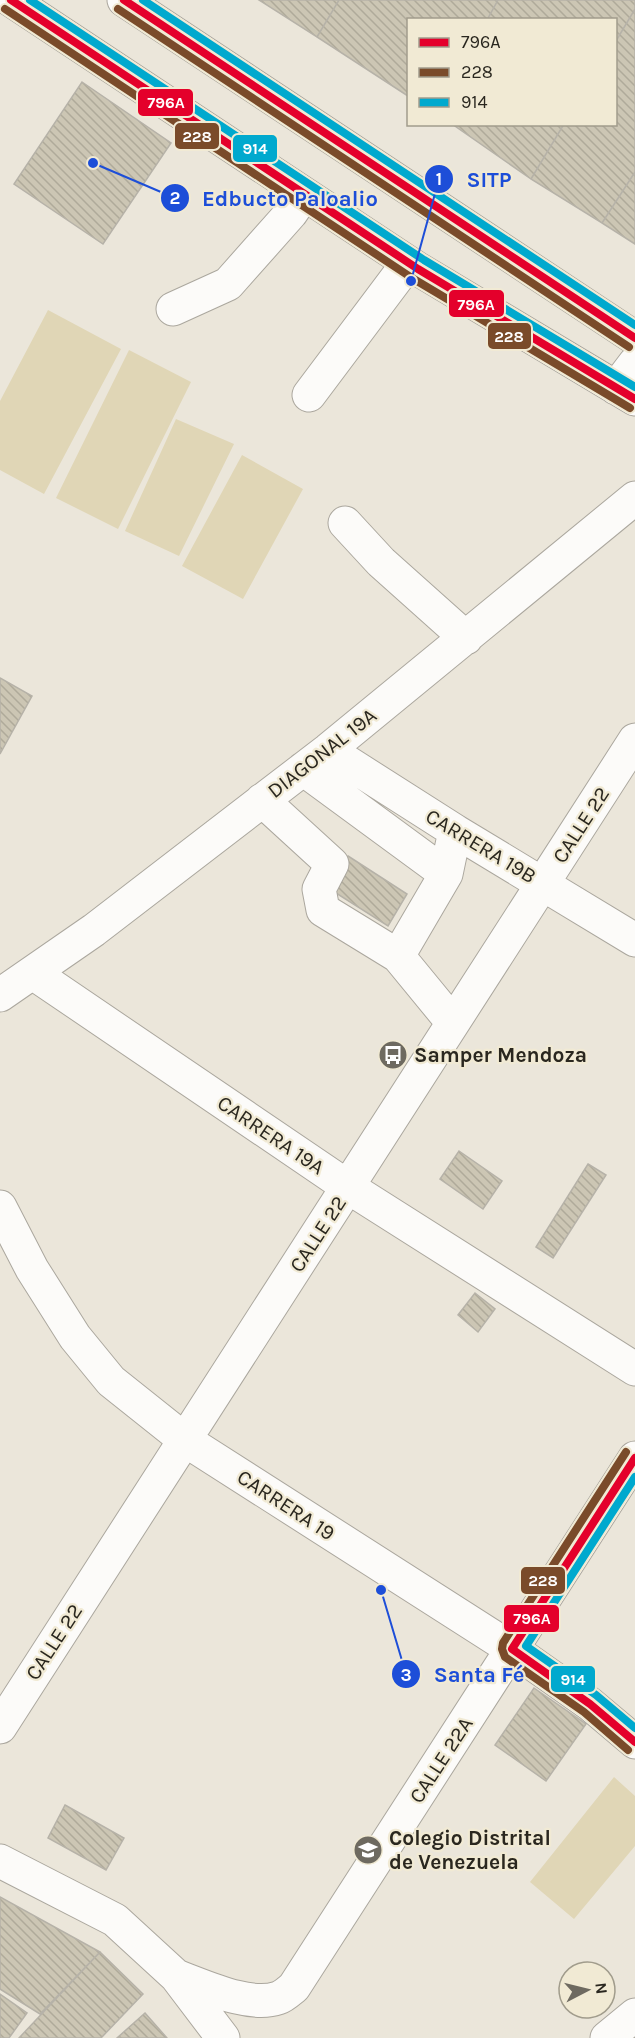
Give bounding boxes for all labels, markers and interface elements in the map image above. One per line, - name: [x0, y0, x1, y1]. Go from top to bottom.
- legend: [407, 18, 617, 126]
- text: 796A: [461, 31, 501, 53]
- text: 228: [461, 61, 493, 83]
- line badge: 796A: [137, 88, 194, 117]
- text: 914: [461, 91, 487, 113]
- text: 796A: [147, 93, 185, 112]
- line badge: 228: [174, 122, 220, 150]
- text: 228: [182, 127, 212, 146]
- line badge: 914: [232, 134, 278, 163]
- text: 914: [243, 139, 268, 158]
- callout: SITP: [424, 159, 523, 199]
- text: SITP: [466, 167, 512, 193]
- text: 1: [436, 168, 442, 190]
- callout: Edbucto Paloalio: [160, 178, 390, 218]
- text: Edbucto Paloalio: [202, 186, 378, 212]
- text: 2: [170, 187, 180, 209]
- line badge: 796A: [448, 289, 505, 318]
- text: 796A: [457, 295, 495, 314]
- line badge: 228: [487, 322, 532, 350]
- text: 228: [494, 327, 524, 346]
- street label: DIAGONAL 19A: [263, 703, 381, 803]
- street label: CALLE 22: [548, 783, 614, 867]
- street label: CARRERA 19B: [421, 804, 541, 888]
- bus stop icon: Samper Mendoza: [377, 1039, 409, 1071]
- place label: Samper Mendoza: [414, 1043, 587, 1067]
- street label: CARRERA 19A: [213, 1090, 329, 1180]
- street label: CALLE 22: [285, 1192, 351, 1276]
- street label: CARRERA 19: [233, 1465, 339, 1545]
- line badge: 228: [520, 1566, 566, 1595]
- text: 228: [528, 1571, 558, 1590]
- street label: CALLE 22: [21, 1600, 87, 1684]
- line badge: 796A: [503, 1604, 560, 1633]
- text: 796A: [513, 1609, 551, 1628]
- callout: Santa Fé: [391, 1654, 536, 1694]
- text: Santa Fé: [434, 1662, 524, 1688]
- text: 3: [400, 1664, 412, 1686]
- line badge: 914: [550, 1665, 596, 1693]
- text: 914: [561, 1670, 586, 1689]
- street label: CALLE 22A: [404, 1712, 478, 1808]
- place label: Colegio Distrital de Venezuela: [389, 1826, 551, 1874]
- school or university icon: Colegio Distrital de Venezuela: [352, 1834, 384, 1866]
- north arrow: [557, 1960, 617, 2020]
- text: N: [591, 1981, 612, 1995]

